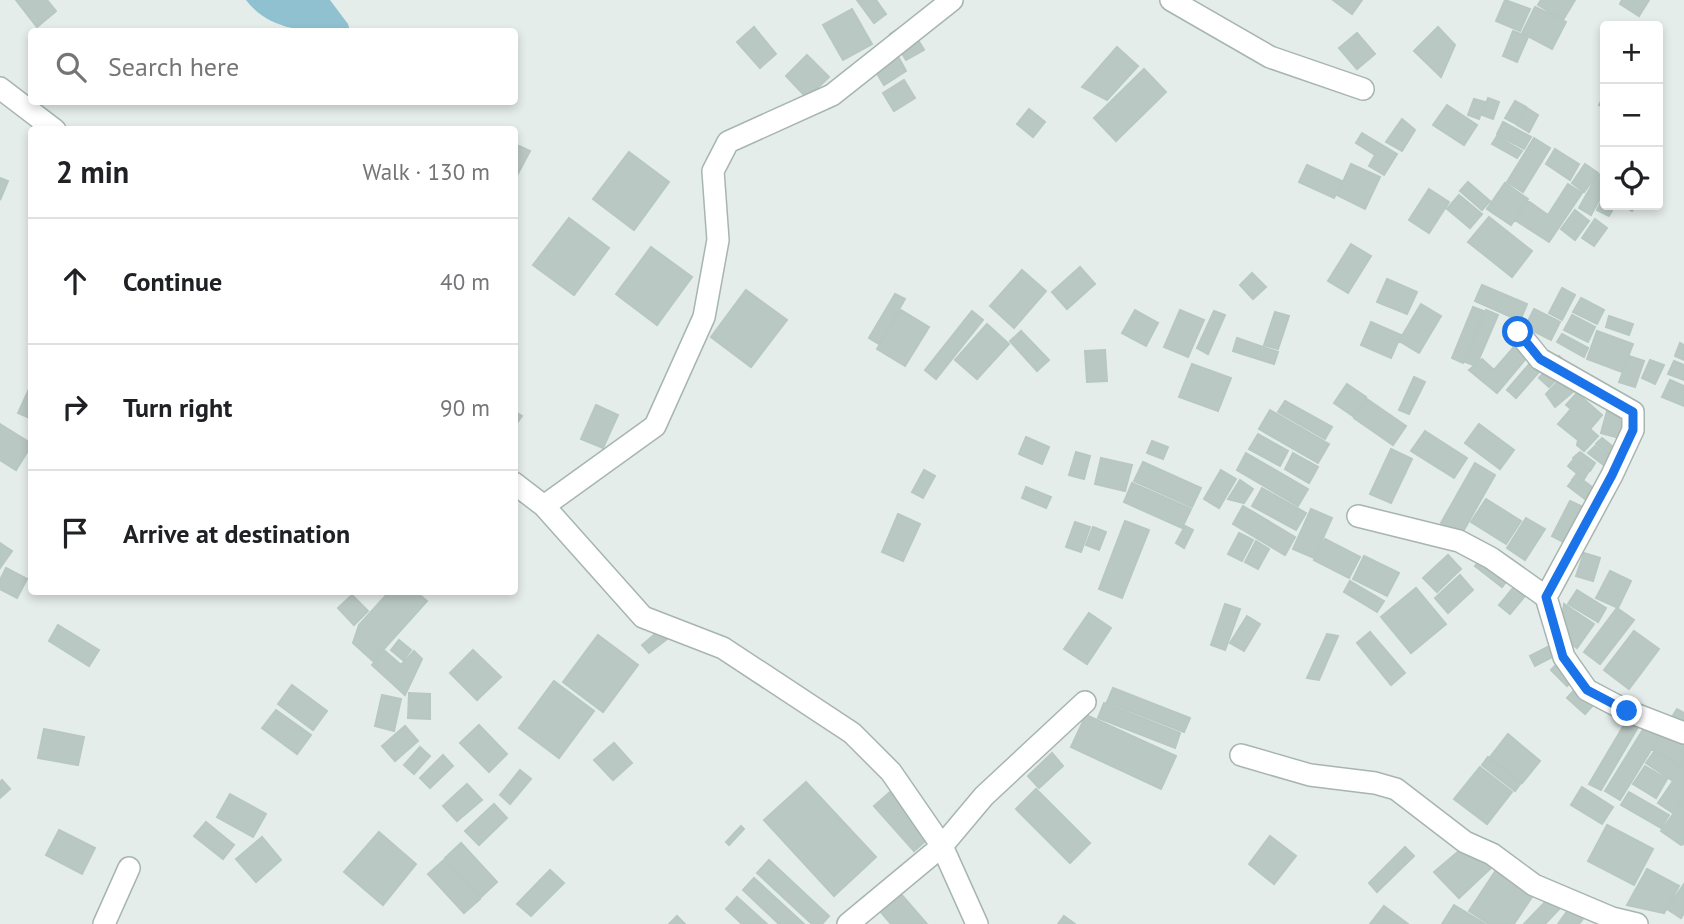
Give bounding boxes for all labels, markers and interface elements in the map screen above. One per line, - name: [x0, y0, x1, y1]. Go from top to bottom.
- map controls: [1600, 21, 1663, 210]
- button: +: [1600, 21, 1663, 84]
- search box: [28, 28, 518, 105]
- icon: search: [52, 48, 90, 86]
- text: Search here: [108, 50, 239, 83]
- button: −: [1600, 84, 1663, 147]
- button: locate: [1600, 147, 1663, 210]
- text: 2 min: [56, 152, 129, 191]
- text: Walk · 130 m: [363, 157, 490, 186]
- icon: ahead: [56, 262, 94, 300]
- text: Continue: [123, 265, 222, 298]
- text: 40 m: [440, 267, 490, 296]
- route start: [1502, 316, 1533, 347]
- icon: right: [56, 388, 94, 426]
- text: Turn right: [123, 391, 232, 424]
- text: 90 m: [440, 393, 490, 422]
- icon: arrive: [56, 514, 94, 552]
- text: Arrive at destination: [123, 517, 350, 550]
- route end: [1611, 695, 1642, 726]

